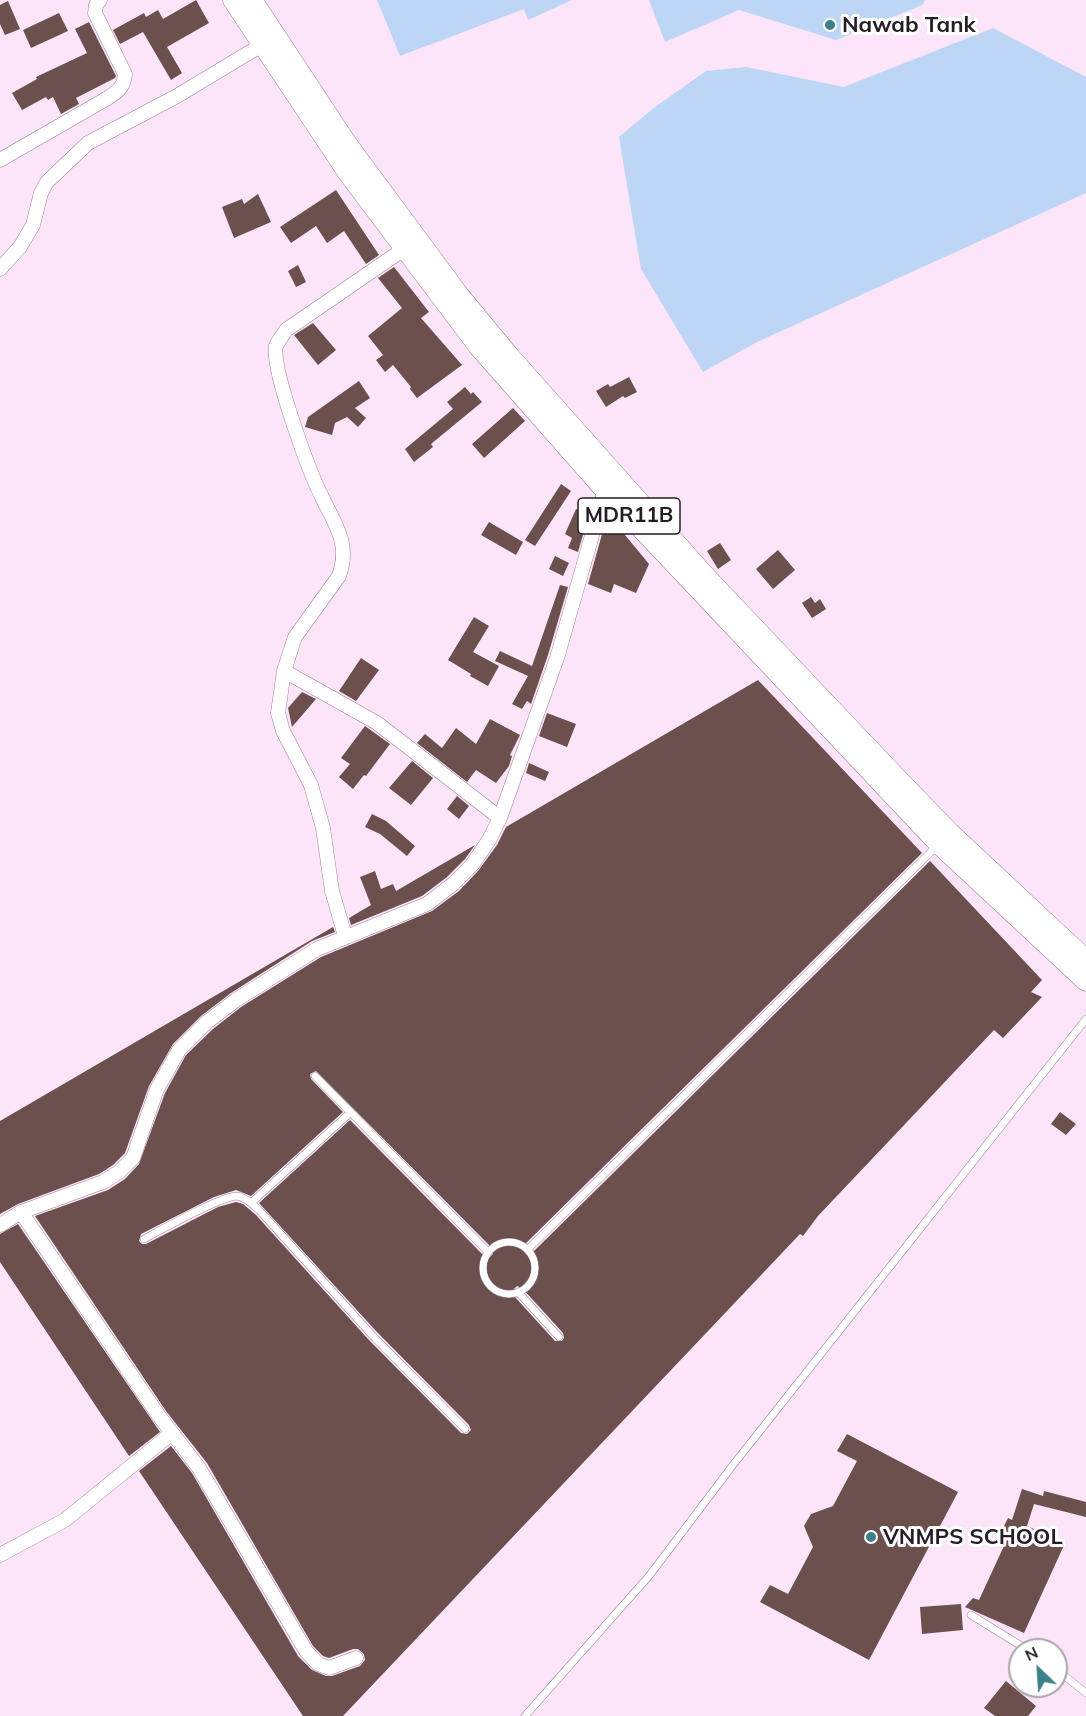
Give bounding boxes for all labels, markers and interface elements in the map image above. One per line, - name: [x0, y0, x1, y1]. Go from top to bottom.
- place label: Nawab Tank: [842, 12, 976, 38]
- marker: Nawab Tank: [823, 18, 837, 32]
- road number: MDR11B: [578, 498, 680, 534]
- place label: VNMPS SCHOOL: [883, 1524, 1063, 1550]
- marker: VNMPS SCHOOL: [864, 1530, 878, 1544]
- north arrow: [1008, 1638, 1068, 1698]
- text: N: [1022, 1642, 1041, 1665]

